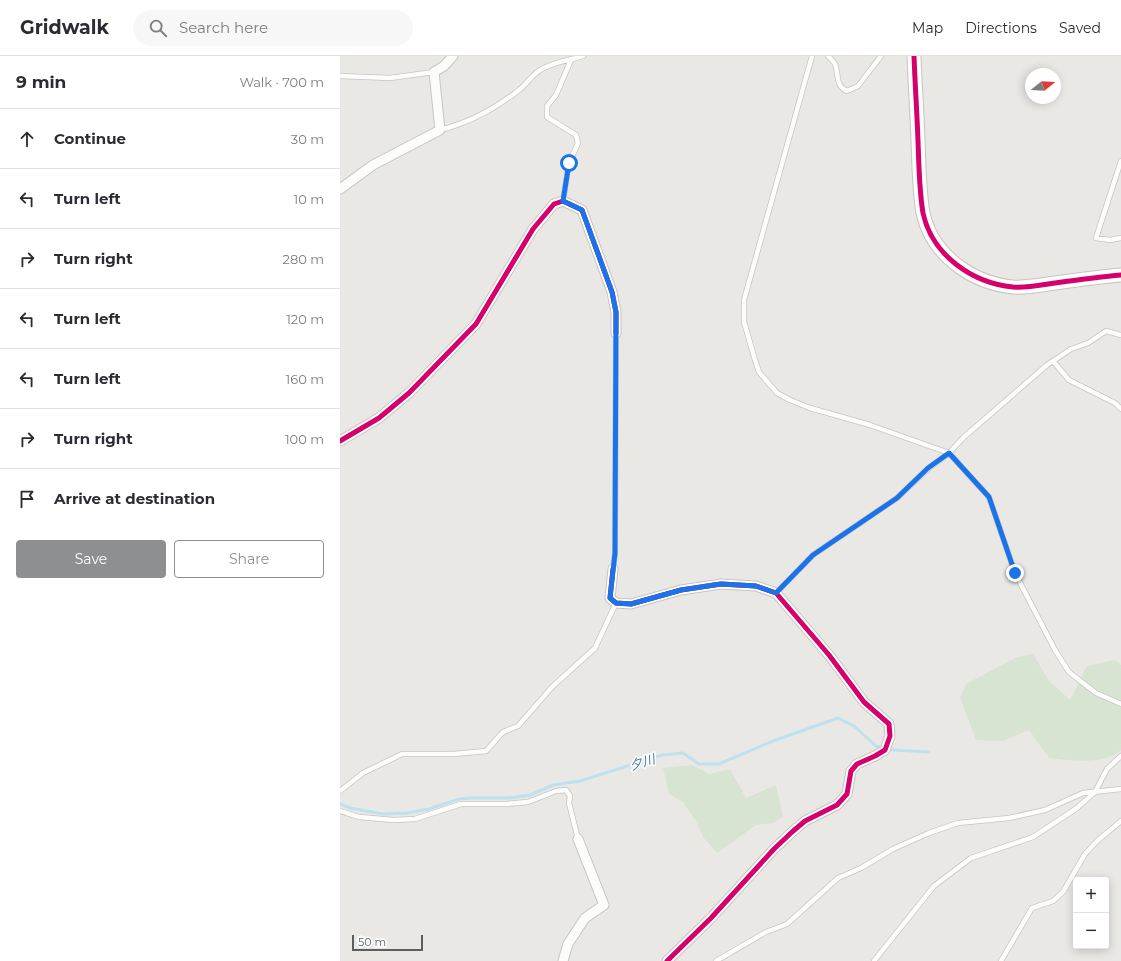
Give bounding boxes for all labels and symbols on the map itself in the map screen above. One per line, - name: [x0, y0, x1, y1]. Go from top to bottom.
- north arrow: [1025, 68, 1061, 104]
- route start: [560, 154, 578, 172]
- route end: [1006, 564, 1024, 582]
- water label: 夕川: [627, 750, 659, 773]
- scale bar: [352, 933, 423, 952]

